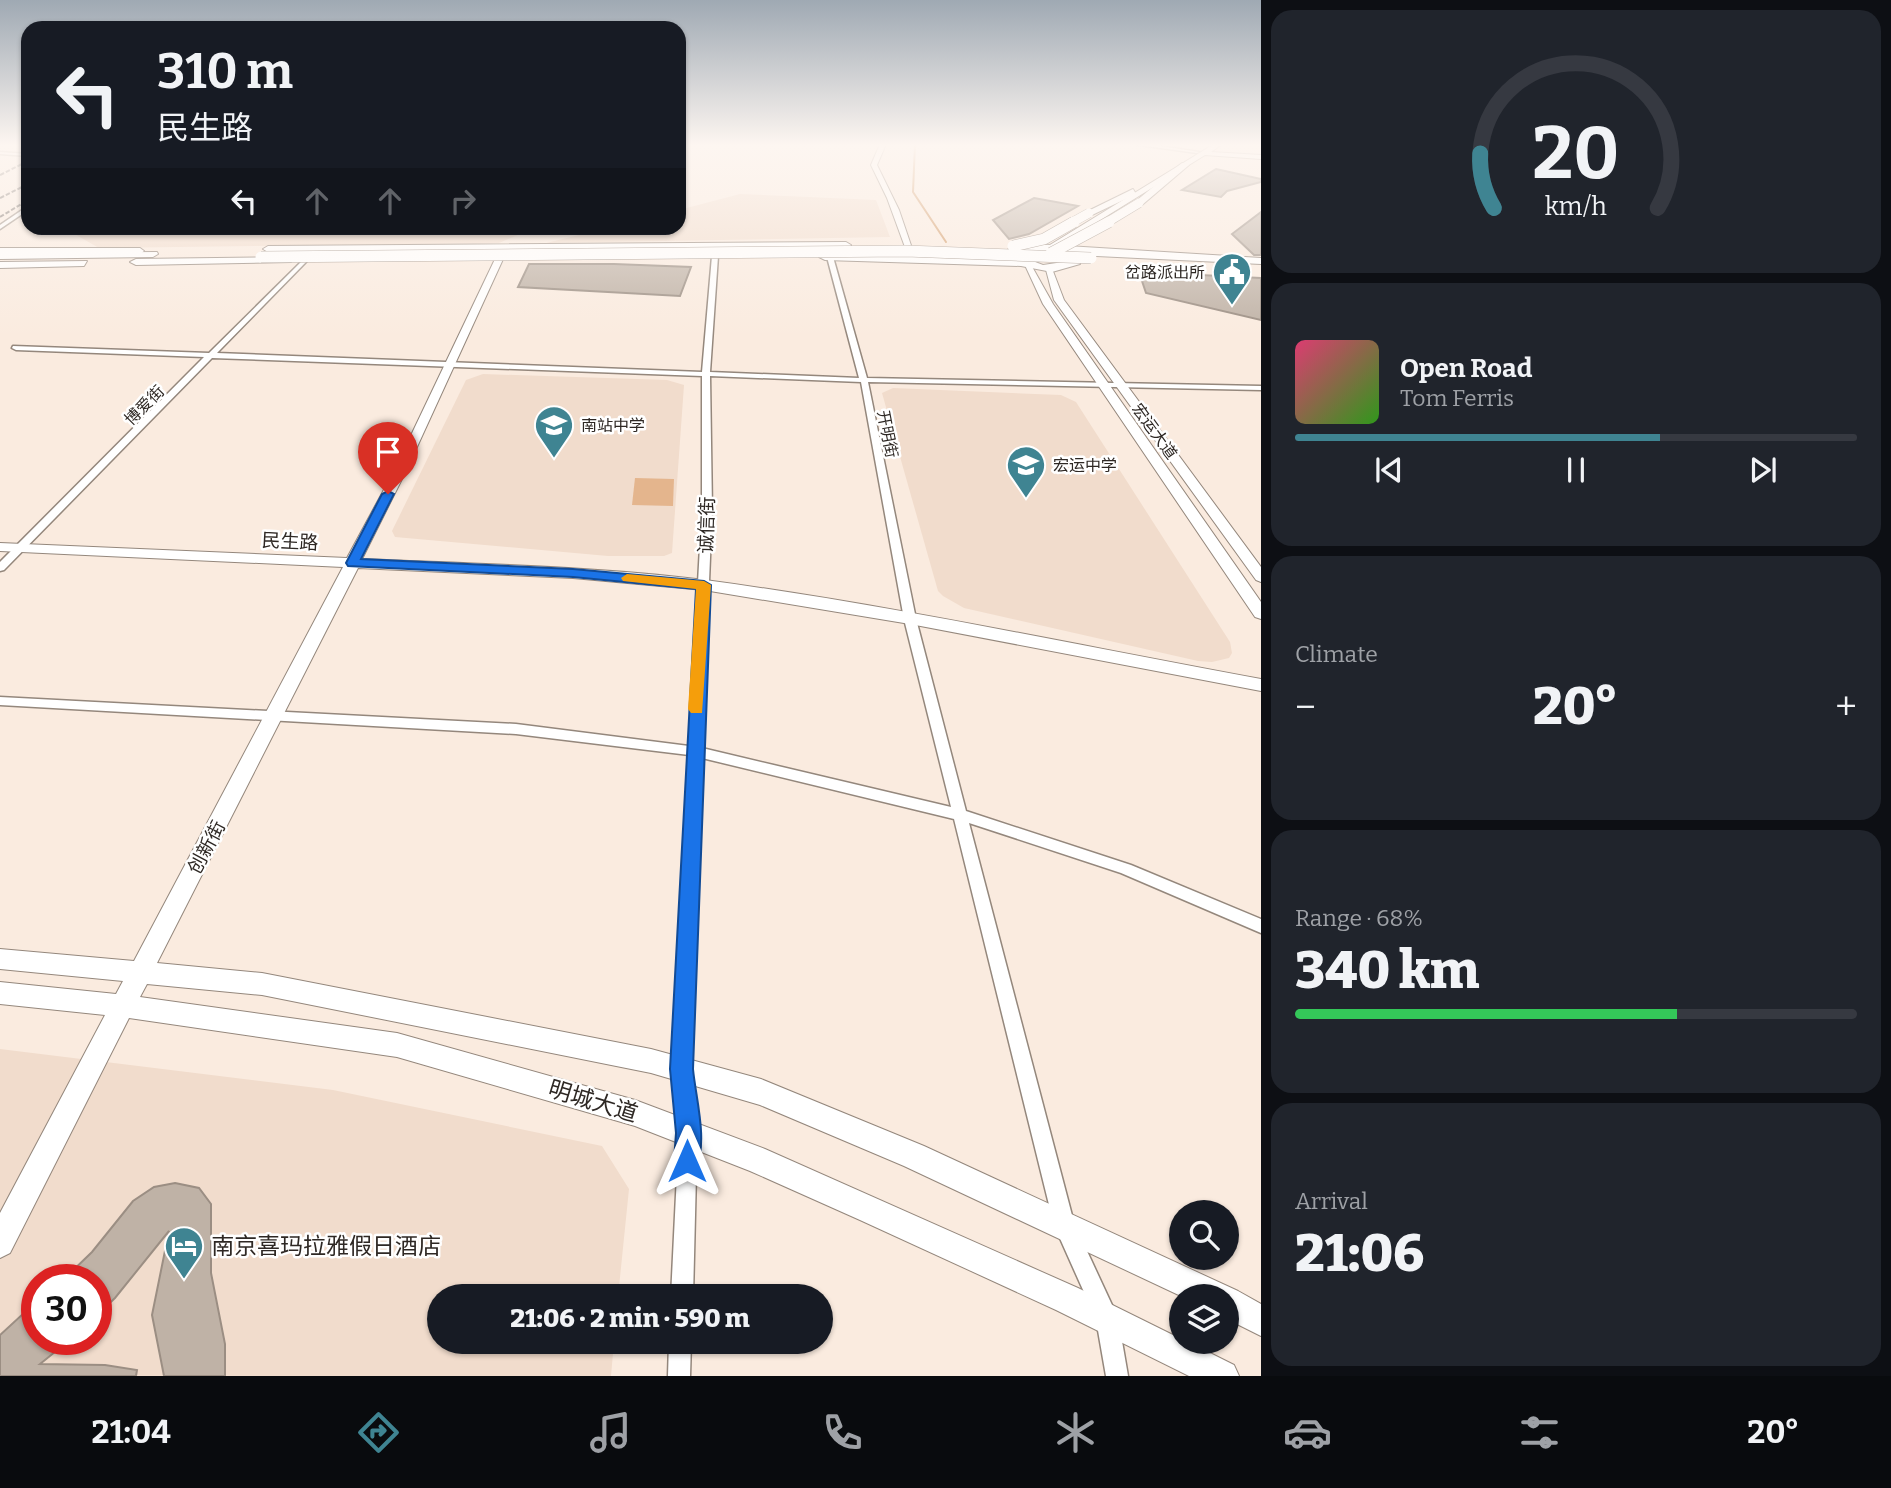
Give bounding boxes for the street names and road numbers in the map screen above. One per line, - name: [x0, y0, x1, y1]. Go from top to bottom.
- street label: 博爱街: [121, 382, 168, 429]
- street label: 宏运大道: [1128, 400, 1181, 463]
- street label: 开明街: [874, 409, 901, 459]
- street label: 诚信街: [694, 496, 719, 554]
- street label: 民生路: [261, 529, 319, 554]
- street label: 创新街: [183, 817, 230, 878]
- street label: 明城大道: [545, 1074, 641, 1128]

